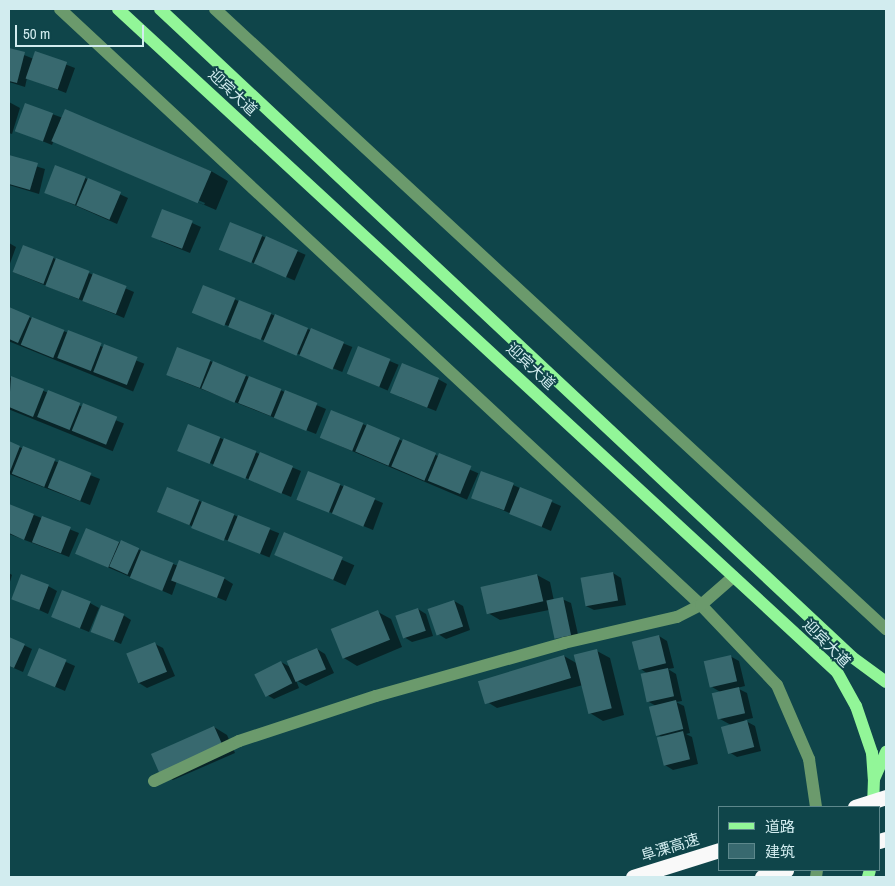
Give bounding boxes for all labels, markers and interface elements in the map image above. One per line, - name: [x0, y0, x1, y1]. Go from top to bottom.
- scale bar: [18, 15, 146, 47]
- text: 50 m: [23, 23, 50, 44]
- street label: 迎宾大道: [205, 65, 261, 119]
- street label: 迎宾大道: [503, 339, 559, 393]
- street label: 迎宾大道: [799, 615, 855, 671]
- legend: [718, 806, 880, 871]
- text: 道路: [765, 816, 795, 837]
- street label: 阜溧高速: [639, 830, 701, 864]
- text: 建筑: [765, 841, 795, 862]

